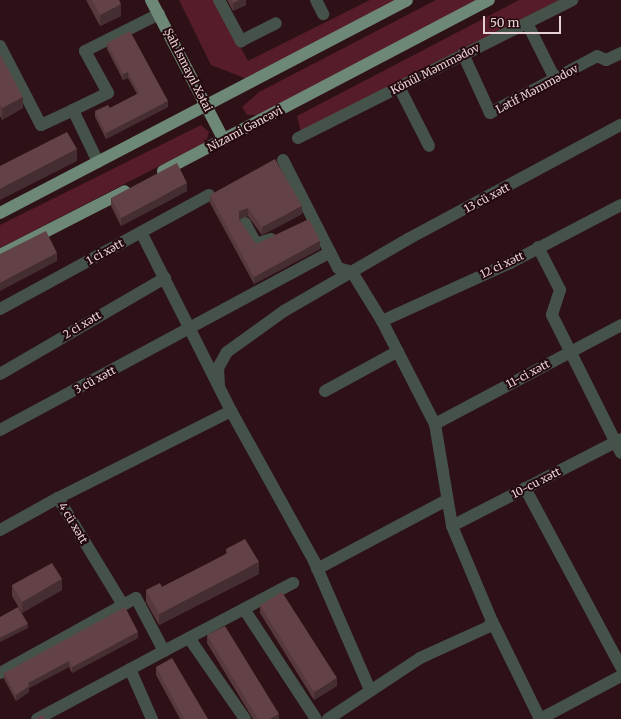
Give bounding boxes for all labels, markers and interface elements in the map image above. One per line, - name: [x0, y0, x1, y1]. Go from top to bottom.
- scale bar: [485, 8, 563, 34]
- text: 50 m: [490, 15, 519, 30]
- street label: Şah İsmayıl Xətai: [161, 26, 215, 114]
- street label: Könül Məmmədov: [388, 41, 482, 97]
- street label: Lətif Məmmədov: [494, 62, 580, 116]
- street label: Nizami Gəncəvi: [205, 104, 285, 154]
- street label: 13 cü xətt: [462, 181, 512, 215]
- street label: 1 ci xətt: [84, 236, 126, 268]
- street label: 12 ci xətt: [478, 249, 526, 281]
- street label: 2 ci xətt: [61, 309, 103, 341]
- street label: 11-ci xətt: [504, 357, 552, 391]
- street label: 3 cü xətt: [72, 364, 118, 396]
- street label: 10-cu xətt: [509, 465, 563, 501]
- street label: 4 cü xətt: [56, 500, 90, 546]

